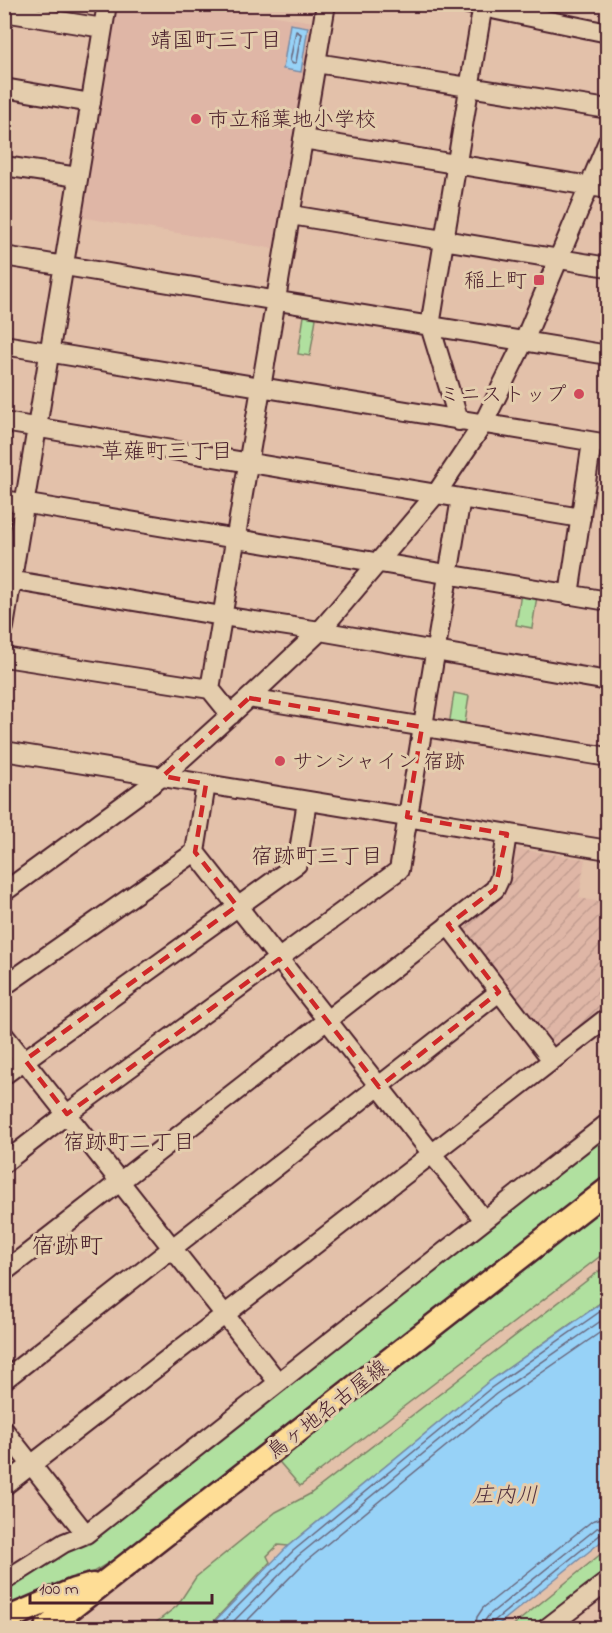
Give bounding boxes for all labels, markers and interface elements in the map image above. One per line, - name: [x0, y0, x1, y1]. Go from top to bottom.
- district label: 靖国町三丁目: [150, 26, 282, 58]
- place label: 市立稲葉地小学校: [208, 106, 376, 136]
- marker: 市立稲葉地小学校: [189, 112, 203, 126]
- place label: 稲上町: [464, 267, 527, 297]
- marker: 稲上町: [532, 273, 546, 287]
- place label: ミニストップ: [439, 381, 567, 411]
- marker: ミニストップ: [572, 387, 586, 401]
- district label: 草薙町三丁目: [101, 437, 233, 469]
- place label: サンシャイン 宿跡: [292, 748, 465, 778]
- marker: サンシャイン 宿跡: [273, 754, 287, 768]
- district label: 宿跡町三丁目: [251, 842, 383, 874]
- district label: 宿跡町二丁目: [63, 1128, 195, 1160]
- district label: 宿跡町: [31, 1230, 103, 1265]
- street label: 鳥ヶ地名古屋線: [261, 1354, 395, 1468]
- water label: 庄内川: [472, 1481, 538, 1513]
- scale bar: [30, 1567, 212, 1605]
- text: 100 m: [39, 1577, 79, 1603]

